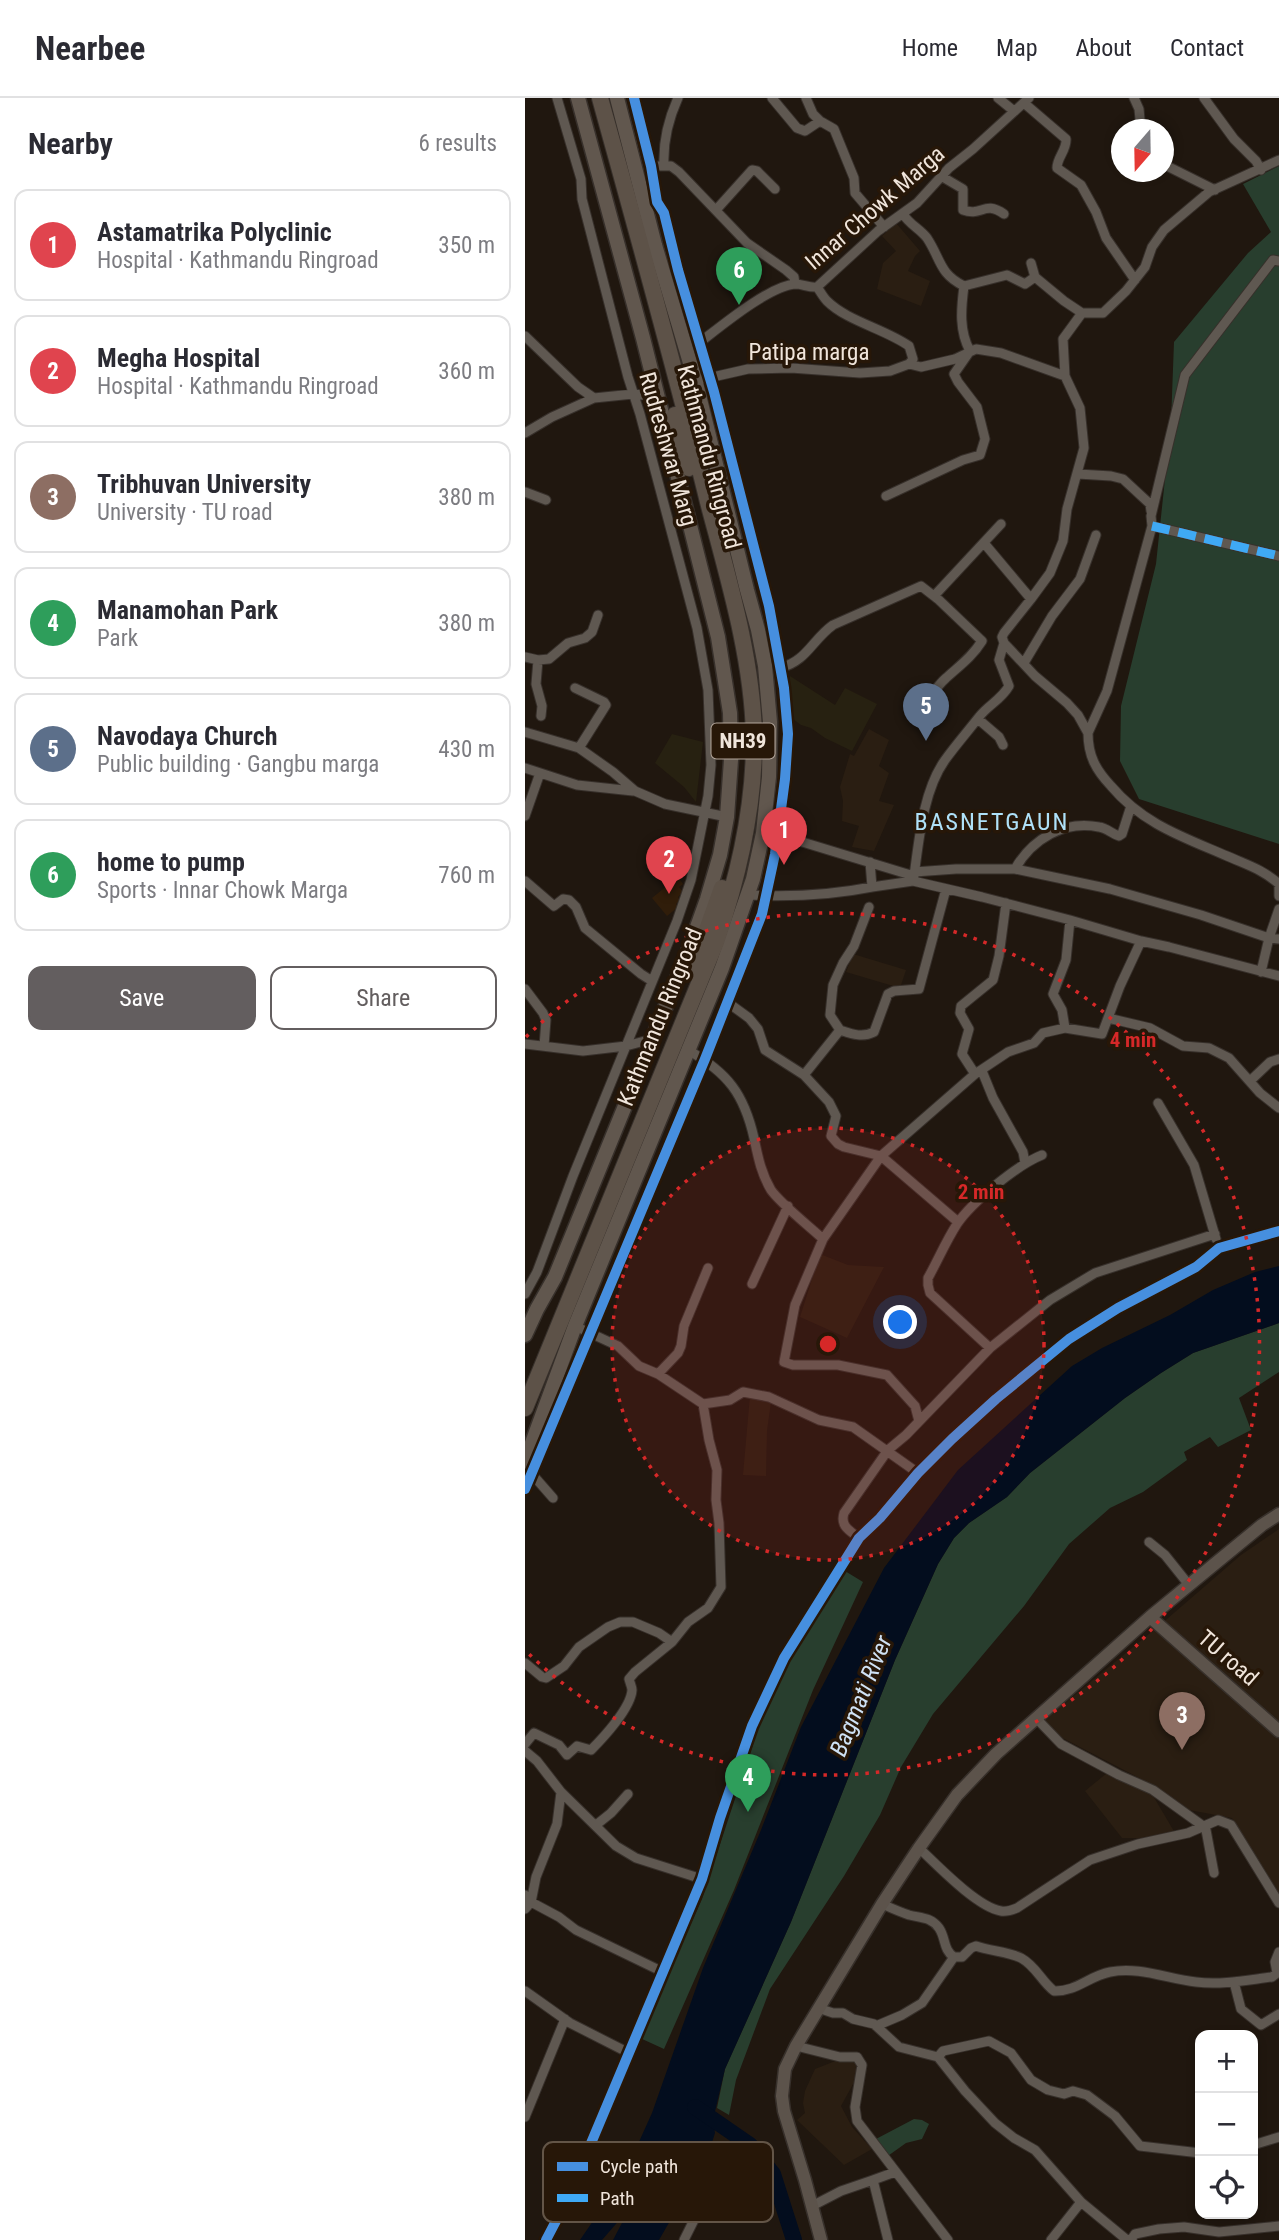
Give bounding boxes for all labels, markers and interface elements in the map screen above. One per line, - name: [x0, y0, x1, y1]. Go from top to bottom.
- text: Nearbee: [35, 29, 145, 68]
- text: Home: [902, 34, 958, 62]
- text: Map: [996, 34, 1038, 62]
- text: About: [1076, 34, 1132, 62]
- text: Contact: [1170, 34, 1244, 62]
- north arrow: [1111, 119, 1174, 182]
- text: Nearby: [28, 126, 113, 161]
- text: 6 results: [419, 130, 497, 157]
- street label: Innar Chowk Marga: [800, 140, 950, 276]
- text: Astamatrika Polyclinic: [97, 217, 332, 247]
- text: 1: [47, 232, 59, 259]
- text: 350 m: [438, 232, 495, 259]
- text: Hospital · Kathmandu Ringroad: [97, 247, 379, 274]
- pin: 6: [716, 247, 762, 305]
- street label: Patipa marga: [749, 339, 869, 366]
- text: Megha Hospital: [97, 343, 260, 373]
- text: 2: [47, 358, 59, 385]
- text: 360 m: [438, 358, 495, 385]
- street label: Kathmandu Ringroad: [671, 362, 747, 552]
- street label: Rudreshwar Marg: [633, 369, 703, 529]
- text: Hospital · Kathmandu Ringroad: [97, 373, 379, 400]
- text: Tribhuvan University: [97, 469, 311, 499]
- text: 3: [47, 484, 59, 511]
- text: 380 m: [438, 484, 495, 511]
- text: University · TU road: [97, 499, 273, 526]
- text: Manamohan Park: [97, 595, 278, 625]
- text: 4: [47, 610, 59, 637]
- text: 380 m: [438, 610, 495, 637]
- text: Park: [97, 625, 138, 652]
- pin: 5: [903, 683, 949, 741]
- text: Navodaya Church: [97, 721, 278, 751]
- road number: NH39: [711, 724, 774, 758]
- text: 5: [47, 736, 59, 763]
- text: 430 m: [438, 736, 495, 763]
- text: Public building · Gangbu marga: [97, 751, 379, 778]
- pin: 1: [761, 807, 807, 865]
- district label: BASNETGAUN: [915, 808, 1069, 836]
- pin: 2: [646, 836, 692, 894]
- text: home to pump: [97, 847, 245, 877]
- text: 6: [47, 862, 59, 889]
- text: 760 m: [438, 862, 495, 889]
- text: Sports · Innar Chowk Marga: [97, 877, 348, 904]
- street label: Kathmandu Ringroad: [612, 924, 708, 1110]
- button: Save: [28, 966, 256, 1030]
- button: Share: [270, 966, 497, 1030]
- text: 4 min: [1110, 1028, 1156, 1052]
- text: 2 min: [958, 1180, 1004, 1204]
- your location: [883, 1305, 917, 1339]
- centre of rings: [816, 1332, 840, 1356]
- street label: TU road: [1192, 1625, 1264, 1691]
- water label: Bagmati River: [824, 1631, 898, 1760]
- pin: 3: [1159, 1692, 1205, 1750]
- pin: 4: [725, 1754, 771, 1812]
- map controls: [1195, 2030, 1258, 2219]
- button: +: [1195, 2030, 1258, 2093]
- button: −: [1195, 2093, 1258, 2156]
- legend: [543, 2142, 773, 2222]
- text: Cycle path: [600, 2155, 678, 2178]
- button: locate: [1195, 2156, 1258, 2219]
- text: Path: [600, 2187, 634, 2210]

